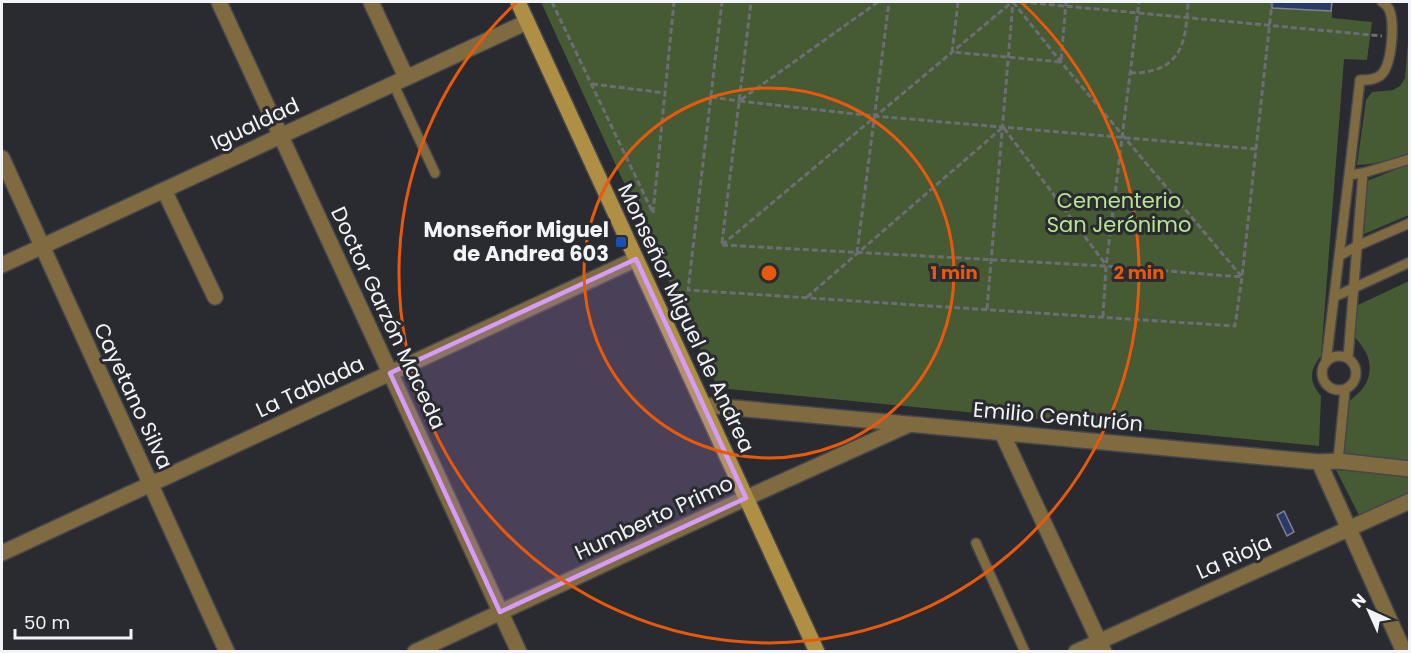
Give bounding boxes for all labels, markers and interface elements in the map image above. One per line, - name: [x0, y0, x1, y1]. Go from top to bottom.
- street label: Igualdad: [206, 90, 304, 157]
- street label: Monseñor Miguel de Andrea: [611, 179, 762, 457]
- park label: Cementerio San Jerónimo: [1047, 186, 1191, 239]
- street label: Doctor Garzón Maceda: [324, 202, 453, 434]
- place label: Monseñor Miguel de Andrea 603: [424, 215, 609, 268]
- marker: Monseñor Miguel de Andrea 603: [614, 235, 628, 249]
- text: 1 min: [930, 260, 978, 285]
- text: 2 min: [1114, 260, 1164, 285]
- centre of rings: [759, 263, 779, 283]
- street label: Cayetano Silva: [87, 318, 180, 474]
- street label: La Tablada: [251, 349, 369, 424]
- street label: Emilio Centurión: [972, 395, 1144, 438]
- street label: Humberto Primo: [570, 468, 738, 567]
- street label: La Rioja: [1192, 527, 1276, 586]
- north arrow: [1339, 581, 1399, 641]
- text: N: [1346, 588, 1371, 613]
- scale bar: [15, 602, 130, 640]
- text: 50 m: [24, 610, 70, 635]

